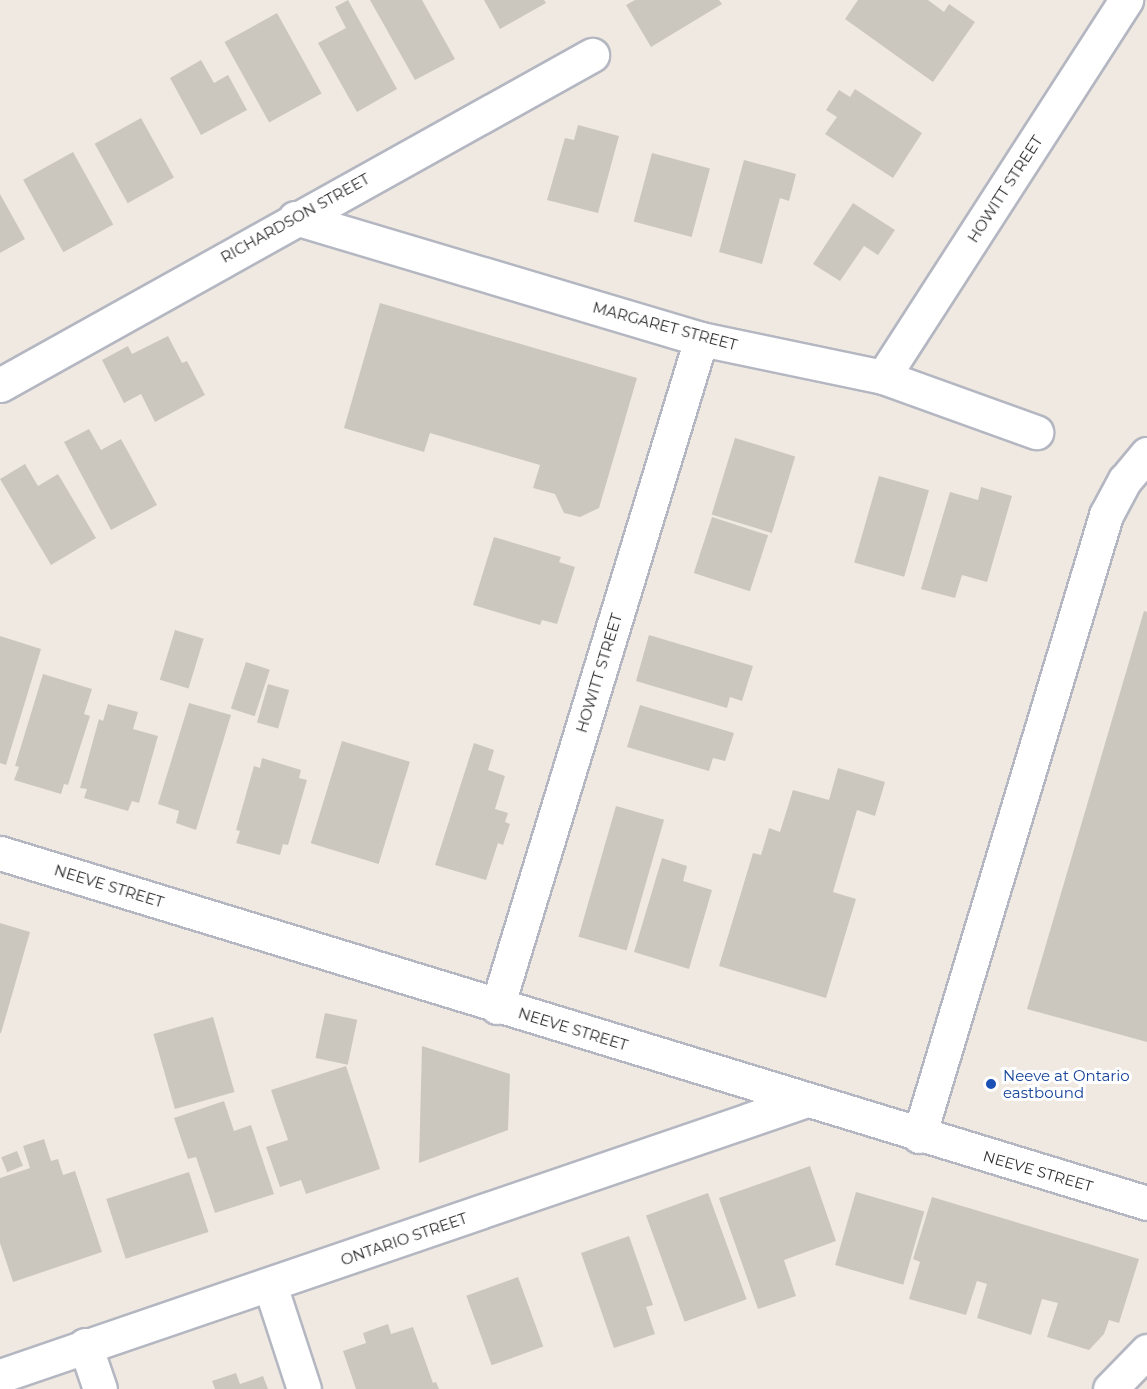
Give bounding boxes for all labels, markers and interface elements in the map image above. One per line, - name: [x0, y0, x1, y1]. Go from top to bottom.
- street label: HOWITT STREET: [964, 132, 1046, 246]
- street label: RICHARDSON STREET: [217, 170, 373, 266]
- street label: MARGARET STREET: [591, 298, 739, 354]
- street label: HOWITT STREET: [572, 611, 626, 735]
- street label: NEEVE STREET: [52, 861, 166, 911]
- street label: NEEVE STREET: [516, 1004, 630, 1054]
- place label: Neeve at Ontario eastbound: [1003, 1066, 1130, 1101]
- marker: Neeve at Ontario eastbound: [984, 1077, 998, 1091]
- street label: NEEVE STREET: [981, 1147, 1095, 1195]
- street label: ONTARIO STREET: [338, 1209, 470, 1269]

